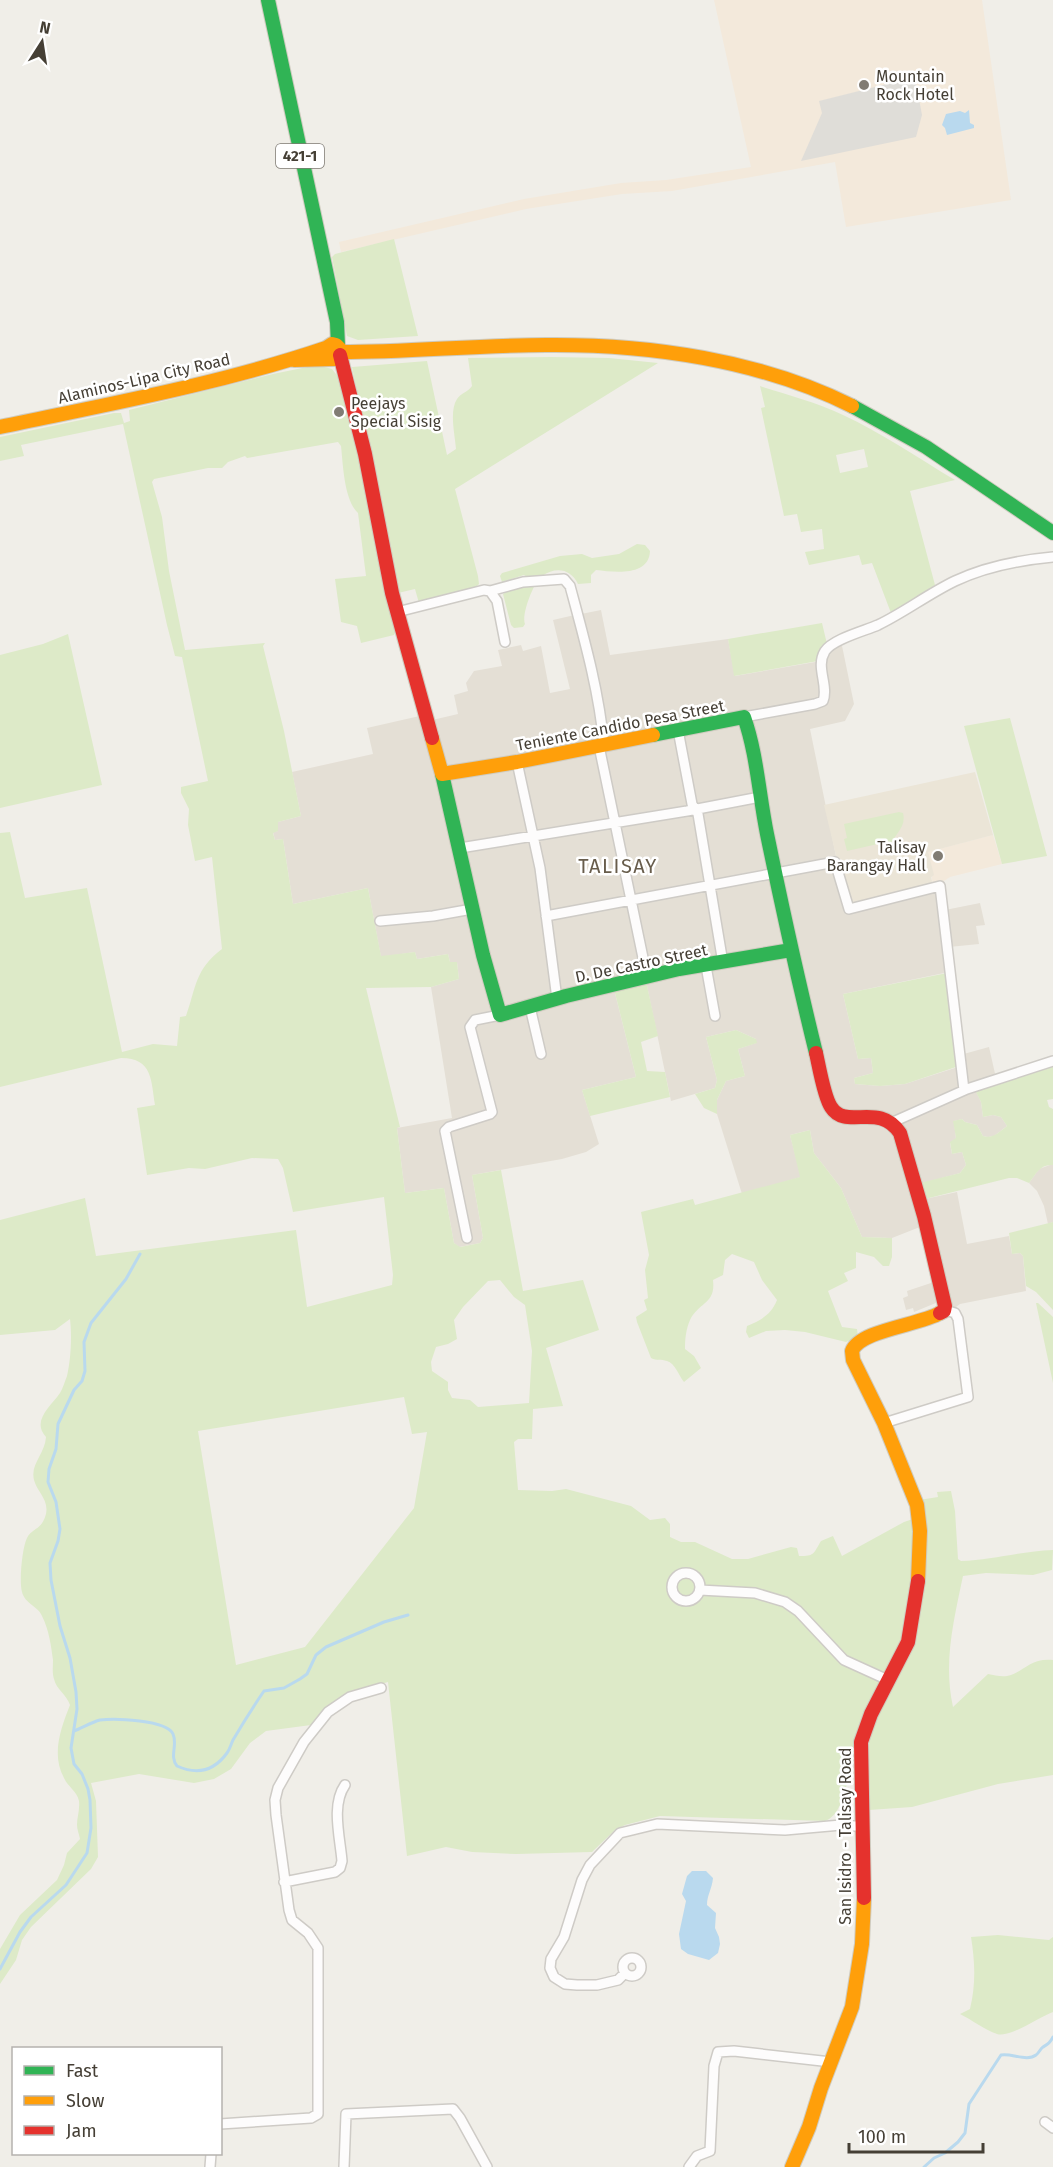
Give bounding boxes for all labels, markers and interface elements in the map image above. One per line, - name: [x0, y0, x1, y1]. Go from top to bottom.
- north arrow: [12, 12, 72, 72]
- text: N: [38, 17, 52, 38]
- place label: Mountain Rock Hotel: [876, 67, 954, 104]
- marker: Mountain Rock Hotel: [857, 78, 871, 92]
- road number: 421-1: [276, 144, 324, 168]
- street label: Alaminos-Lipa City Road: [56, 349, 232, 408]
- place label: Peejays Special Sisig: [351, 394, 442, 431]
- marker: Peejays Special Sisig: [332, 405, 346, 419]
- street label: Teniente Candido Pesa Street: [514, 696, 726, 755]
- place label: Talisay Barangay Hall: [826, 838, 926, 875]
- marker: Talisay Barangay Hall: [931, 849, 945, 863]
- district label: TALISAY: [578, 854, 658, 878]
- street label: D. De Castro Street: [573, 940, 709, 987]
- street label: San Isidro - Talisay Road: [836, 1747, 855, 1925]
- legend: [12, 2047, 222, 2155]
- text: Fast: [66, 2060, 99, 2082]
- text: Slow: [66, 2090, 105, 2112]
- scale bar: [849, 2116, 982, 2154]
- text: Jam: [66, 2120, 97, 2142]
- text: 100 m: [858, 2126, 906, 2148]

